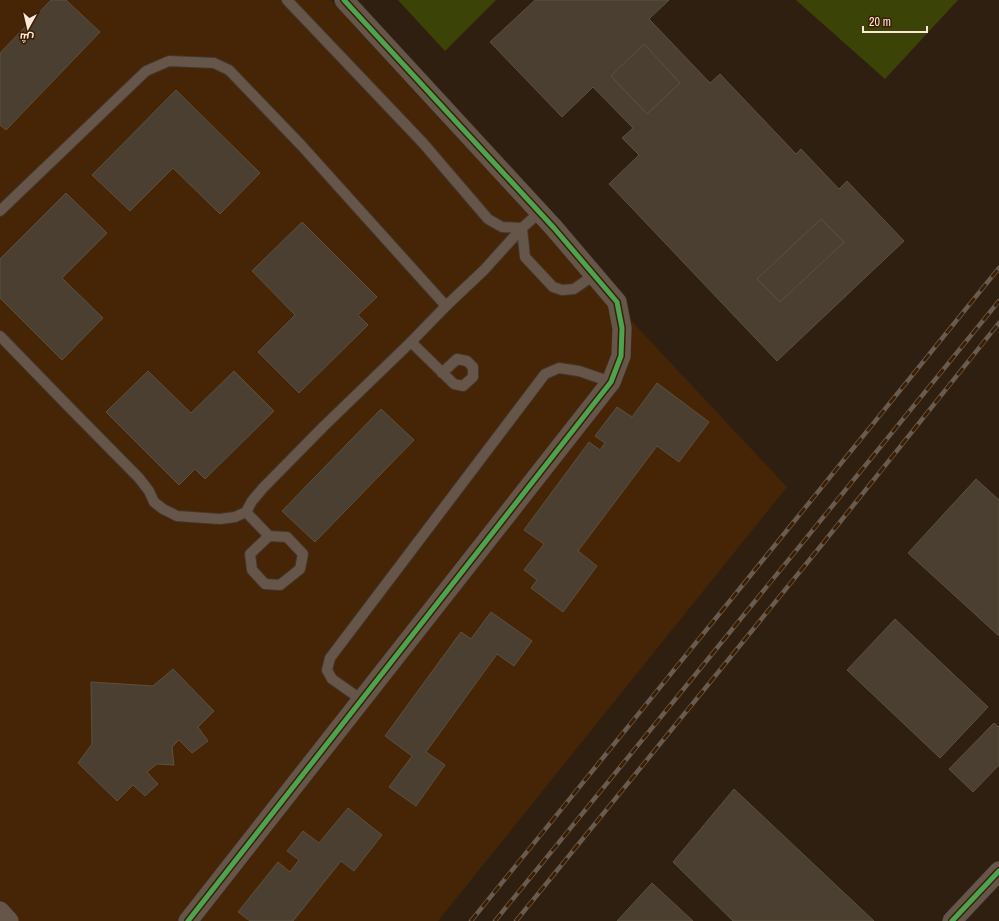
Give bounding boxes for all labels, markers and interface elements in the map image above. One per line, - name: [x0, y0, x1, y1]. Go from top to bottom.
- north arrow: [8, 8, 48, 48]
- scale bar: [863, 8, 927, 34]
- text: 20 m: [869, 14, 891, 30]
- text: ش: [19, 30, 35, 46]

